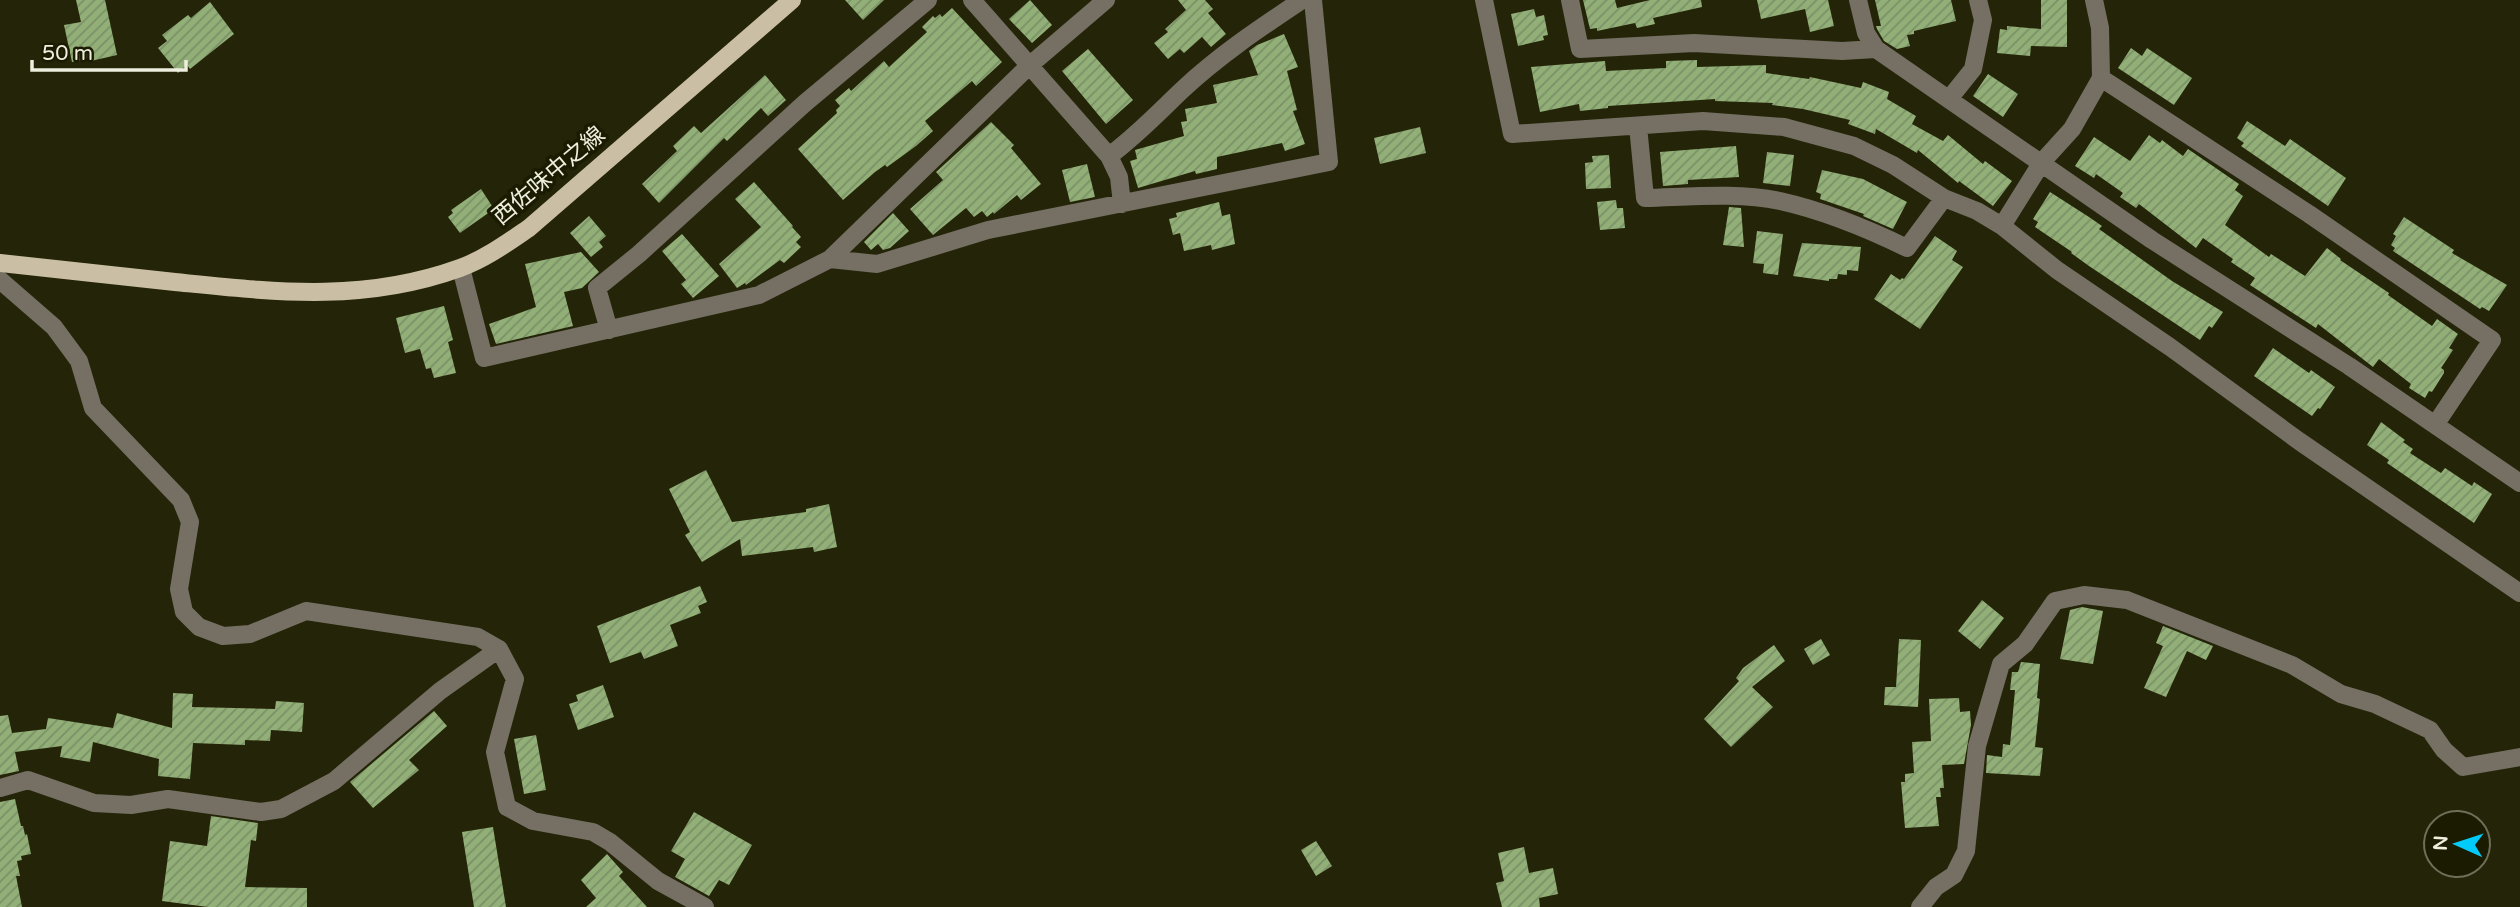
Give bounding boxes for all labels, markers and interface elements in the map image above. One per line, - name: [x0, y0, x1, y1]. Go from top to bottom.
- scale bar: [32, 28, 186, 72]
- text: 50 m: [42, 41, 93, 66]
- street label: 西佐味中之線: [487, 121, 611, 231]
- north arrow: [2422, 809, 2492, 879]
- text: N: [2430, 835, 2452, 851]

